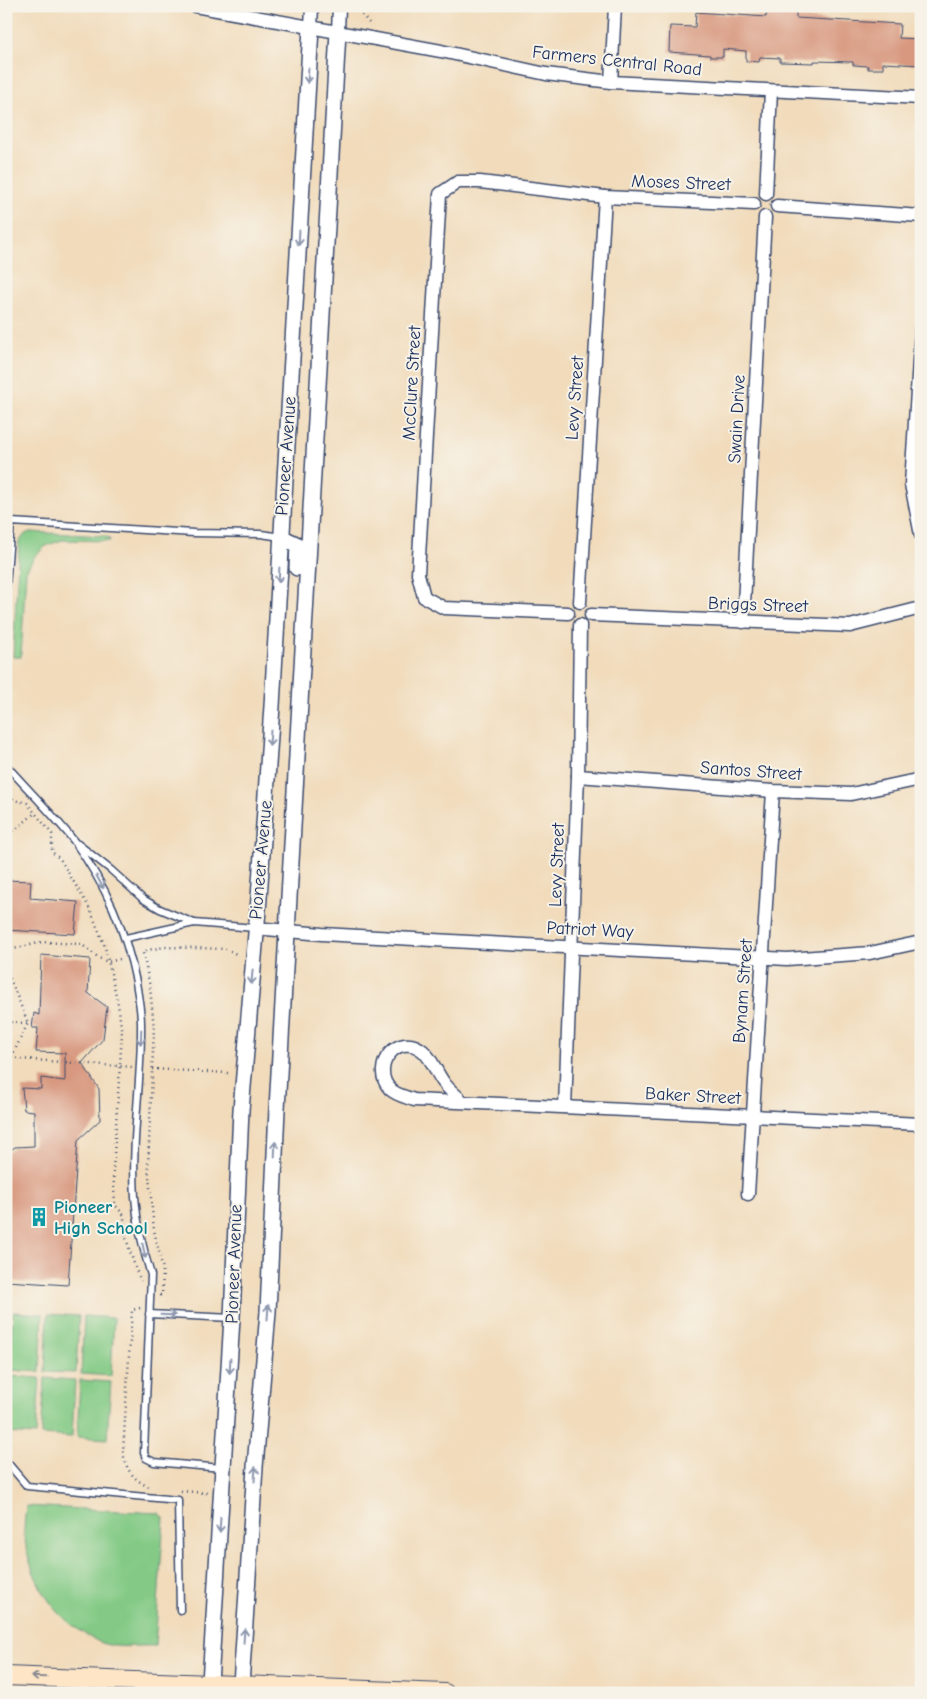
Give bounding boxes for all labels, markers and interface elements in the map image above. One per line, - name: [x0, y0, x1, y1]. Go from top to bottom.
- street label: Farmers Central Road: [531, 42, 703, 80]
- one-way arrow: [304, 68, 313, 84]
- street label: Moses Street: [631, 171, 732, 195]
- one-way arrow: [295, 230, 304, 246]
- street label: McClure Street: [399, 324, 426, 441]
- street label: Levy Street: [562, 354, 588, 441]
- street label: Swain Drive: [724, 374, 750, 464]
- street label: Pioneer Avenue: [271, 396, 301, 516]
- one-way arrow: [275, 567, 284, 583]
- street label: Briggs Street: [708, 593, 809, 617]
- one-way arrow: [265, 729, 274, 745]
- street label: Santos Street: [700, 757, 803, 785]
- street label: Pioneer Avenue: [245, 799, 277, 921]
- street label: Levy Street: [545, 822, 569, 908]
- one-way arrow: [95, 874, 105, 888]
- street label: Patriot Way: [546, 917, 635, 943]
- street label: Bynam Street: [729, 937, 757, 1044]
- one-way arrow: [247, 969, 256, 985]
- one-way arrow: [136, 1028, 146, 1045]
- street label: Baker Street: [645, 1083, 742, 1109]
- one-way arrow: [270, 1142, 280, 1158]
- place label: Pioneer High School: [54, 1197, 148, 1239]
- street label: Pioneer Avenue: [221, 1204, 247, 1324]
- building icon: Pioneer High School: [28, 1206, 50, 1228]
- one-way arrow: [140, 1242, 150, 1258]
- one-way arrow: [263, 1304, 272, 1320]
- one-way arrow: [159, 1310, 175, 1320]
- one-way arrow: [225, 1358, 234, 1374]
- one-way arrow: [250, 1466, 259, 1482]
- one-way arrow: [215, 1516, 224, 1532]
- one-way arrow: [240, 1628, 249, 1644]
- one-way arrow: [31, 1672, 48, 1682]

